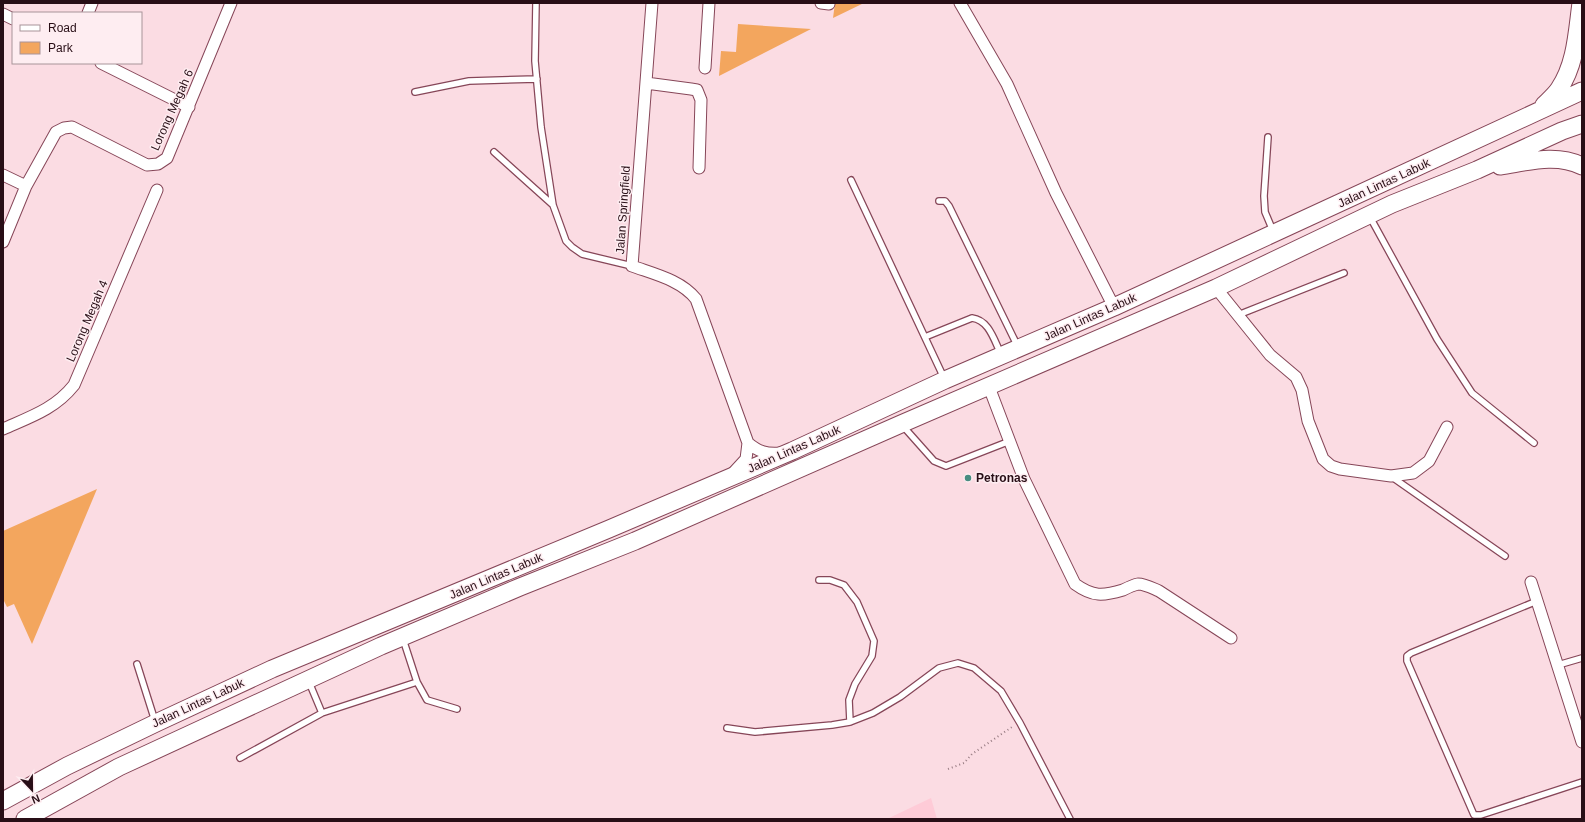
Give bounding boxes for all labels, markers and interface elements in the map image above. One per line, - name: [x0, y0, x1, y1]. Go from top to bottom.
- legend: [12, 12, 142, 64]
- text: Road: [48, 21, 77, 35]
- text: Park: [48, 41, 74, 55]
- street label: Lorong Megah 6: [148, 67, 196, 153]
- street label: Jalan Lintas Labuk: [1336, 155, 1433, 210]
- street label: Jalan Springfield: [613, 165, 633, 255]
- street label: Lorong Megah 4: [63, 278, 111, 364]
- street label: Jalan Lintas Labuk: [1041, 290, 1139, 344]
- street label: Jalan Lintas Labuk: [745, 422, 843, 476]
- place label: Petronas: [976, 471, 1028, 485]
- marker: Petronas: [963, 473, 973, 483]
- street label: Jalan Lintas Labuk: [447, 550, 546, 602]
- street label: Jalan Lintas Labuk: [150, 675, 247, 730]
- north arrow: [12, 770, 52, 810]
- text: N: [30, 792, 42, 806]

